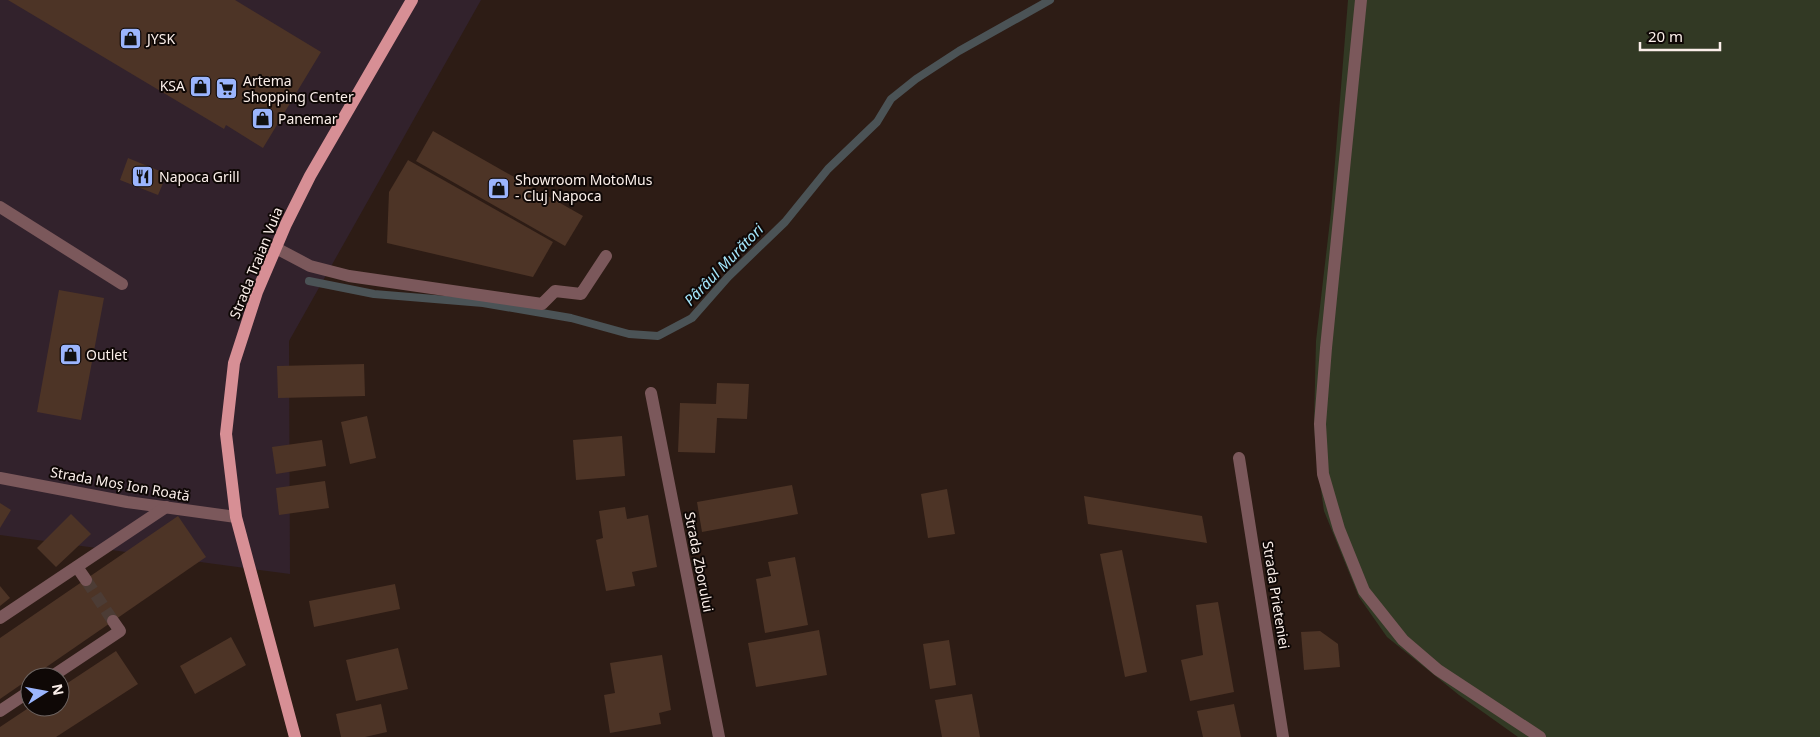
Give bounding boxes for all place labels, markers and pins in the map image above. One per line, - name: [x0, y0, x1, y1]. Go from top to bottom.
- shop icon: JYSK: [119, 27, 143, 51]
- place label: JYSK: [145, 29, 175, 48]
- place label: Artema Shopping Center: [243, 71, 354, 106]
- shop icon: KSA: [189, 74, 213, 98]
- place label: KSA: [160, 76, 185, 95]
- supermarket icon: Artema Shopping Center: [215, 77, 239, 101]
- shop icon: Panemar: [250, 107, 274, 131]
- place label: Panemar: [278, 109, 338, 128]
- restaurant icon: Napoca Grill: [131, 165, 155, 189]
- place label: Napoca Grill: [159, 167, 240, 186]
- place label: Showroom MotoMus - Cluj Napoca: [515, 170, 653, 205]
- shop icon: Showroom MotoMus - Cluj Napoca: [487, 176, 511, 200]
- shop icon: Outlet: [58, 343, 82, 367]
- place label: Outlet: [86, 345, 127, 364]

